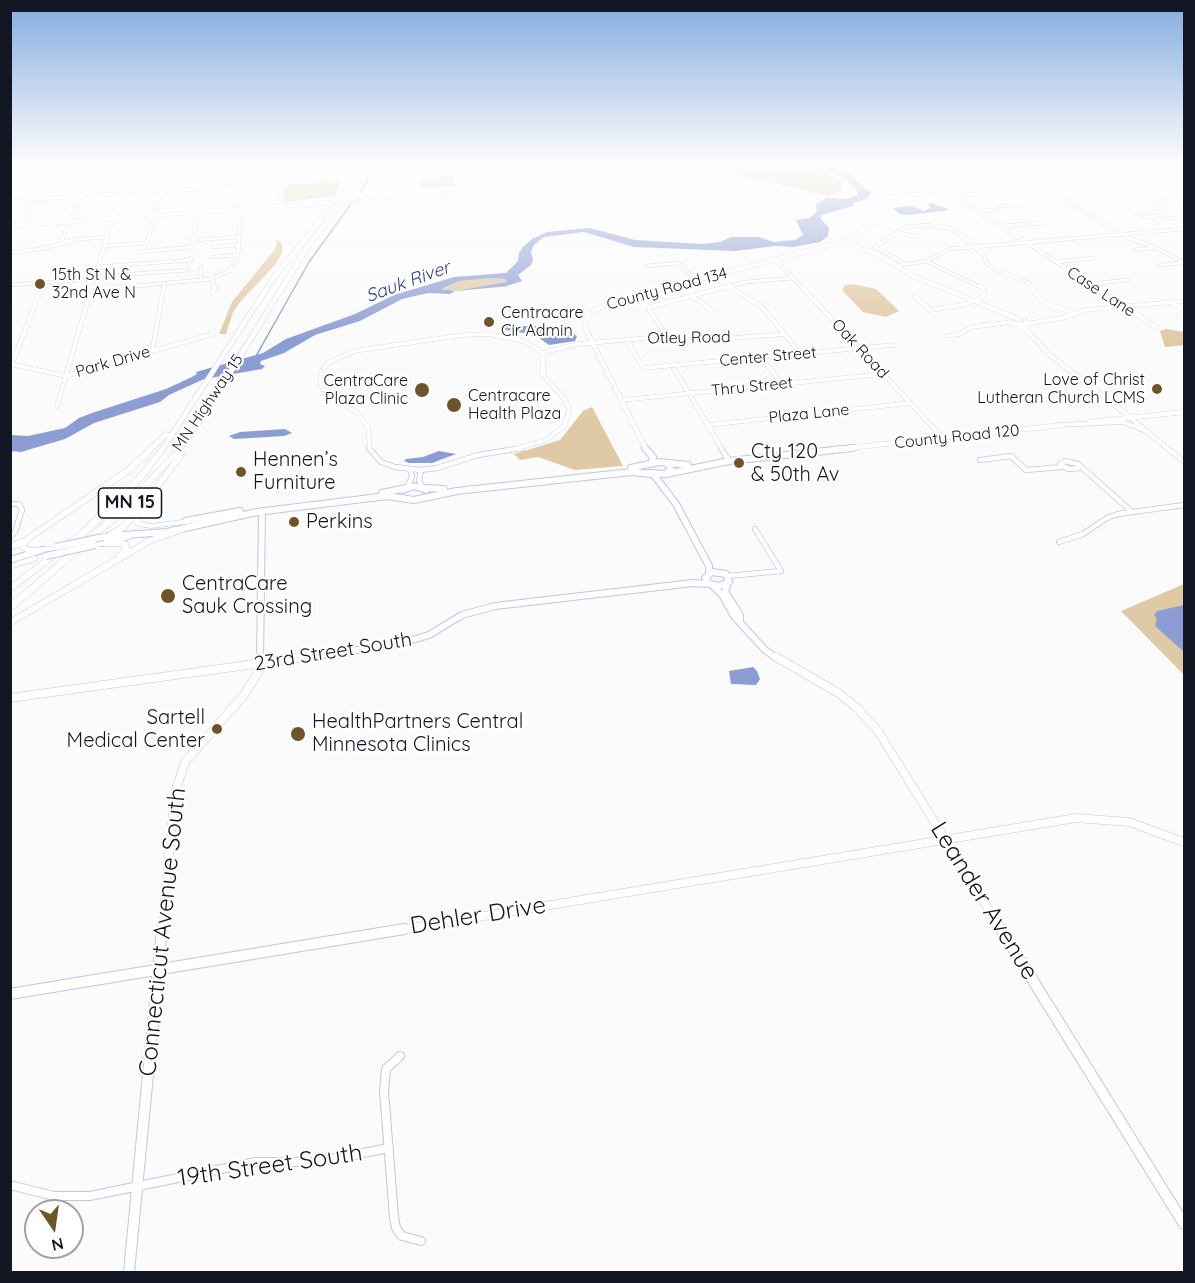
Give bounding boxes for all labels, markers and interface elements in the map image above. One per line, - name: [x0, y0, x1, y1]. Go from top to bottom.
- water label: Sauk River: [363, 257, 453, 307]
- street label: Case Lane: [1063, 263, 1139, 321]
- street label: County Road 134: [605, 264, 729, 314]
- place label: 15th St N & 32nd Ave N: [52, 265, 136, 303]
- marker: 15th St N & 32nd Ave N: [33, 277, 47, 291]
- place label: Centracare Cir Admin: [501, 303, 584, 341]
- marker: Centracare Cir Admin: [482, 315, 496, 329]
- street label: Oak Road: [828, 315, 892, 383]
- street label: Otley Road: [647, 328, 731, 348]
- street label: Park Drive: [73, 342, 153, 382]
- street label: Center Street: [719, 343, 817, 371]
- street label: MN Highway 15: [168, 351, 248, 455]
- place label: Love of Christ Lutheran Church LCMS: [977, 370, 1145, 408]
- place label: CentraCare Plaza Clinic: [324, 371, 408, 409]
- street label: Thru Street: [710, 373, 794, 401]
- marker: CentraCare Plaza Clinic: [413, 381, 431, 399]
- marker: Love of Christ Lutheran Church LCMS: [1150, 382, 1164, 396]
- place label: Centracare Health Plaza: [468, 386, 561, 424]
- marker: Centracare Health Plaza: [445, 396, 463, 414]
- street label: Plaza Lane: [768, 400, 850, 428]
- street label: County Road 120: [893, 421, 1021, 453]
- place label: Cty 120 & 50th Av: [751, 440, 839, 487]
- place label: Hennen’s Furniture: [253, 448, 338, 495]
- marker: Cty 120 & 50th Av: [732, 456, 746, 470]
- marker: Hennen’s Furniture: [234, 465, 248, 479]
- road number: MN 15: [98, 488, 162, 518]
- place label: Perkins: [306, 510, 373, 534]
- marker: Perkins: [287, 515, 301, 529]
- place label: CentraCare Sauk Crossing: [182, 572, 312, 619]
- marker: CentraCare Sauk Crossing: [159, 587, 177, 605]
- street label: 23rd Street South: [252, 628, 414, 676]
- place label: Sartell Medical Center: [67, 706, 205, 753]
- place label: HealthPartners Central Minnesota Clinics: [312, 710, 523, 757]
- marker: Sartell Medical Center: [210, 722, 224, 736]
- marker: HealthPartners Central Minnesota Clinics: [289, 725, 307, 743]
- street label: Connecticut Avenue South: [134, 786, 192, 1078]
- street label: Leander Avenue: [924, 817, 1044, 985]
- street label: Dehler Drive: [408, 891, 548, 941]
- street label: 19th Street South: [176, 1139, 364, 1193]
- north arrow: [24, 1199, 84, 1259]
- text: N: [50, 1234, 66, 1256]

